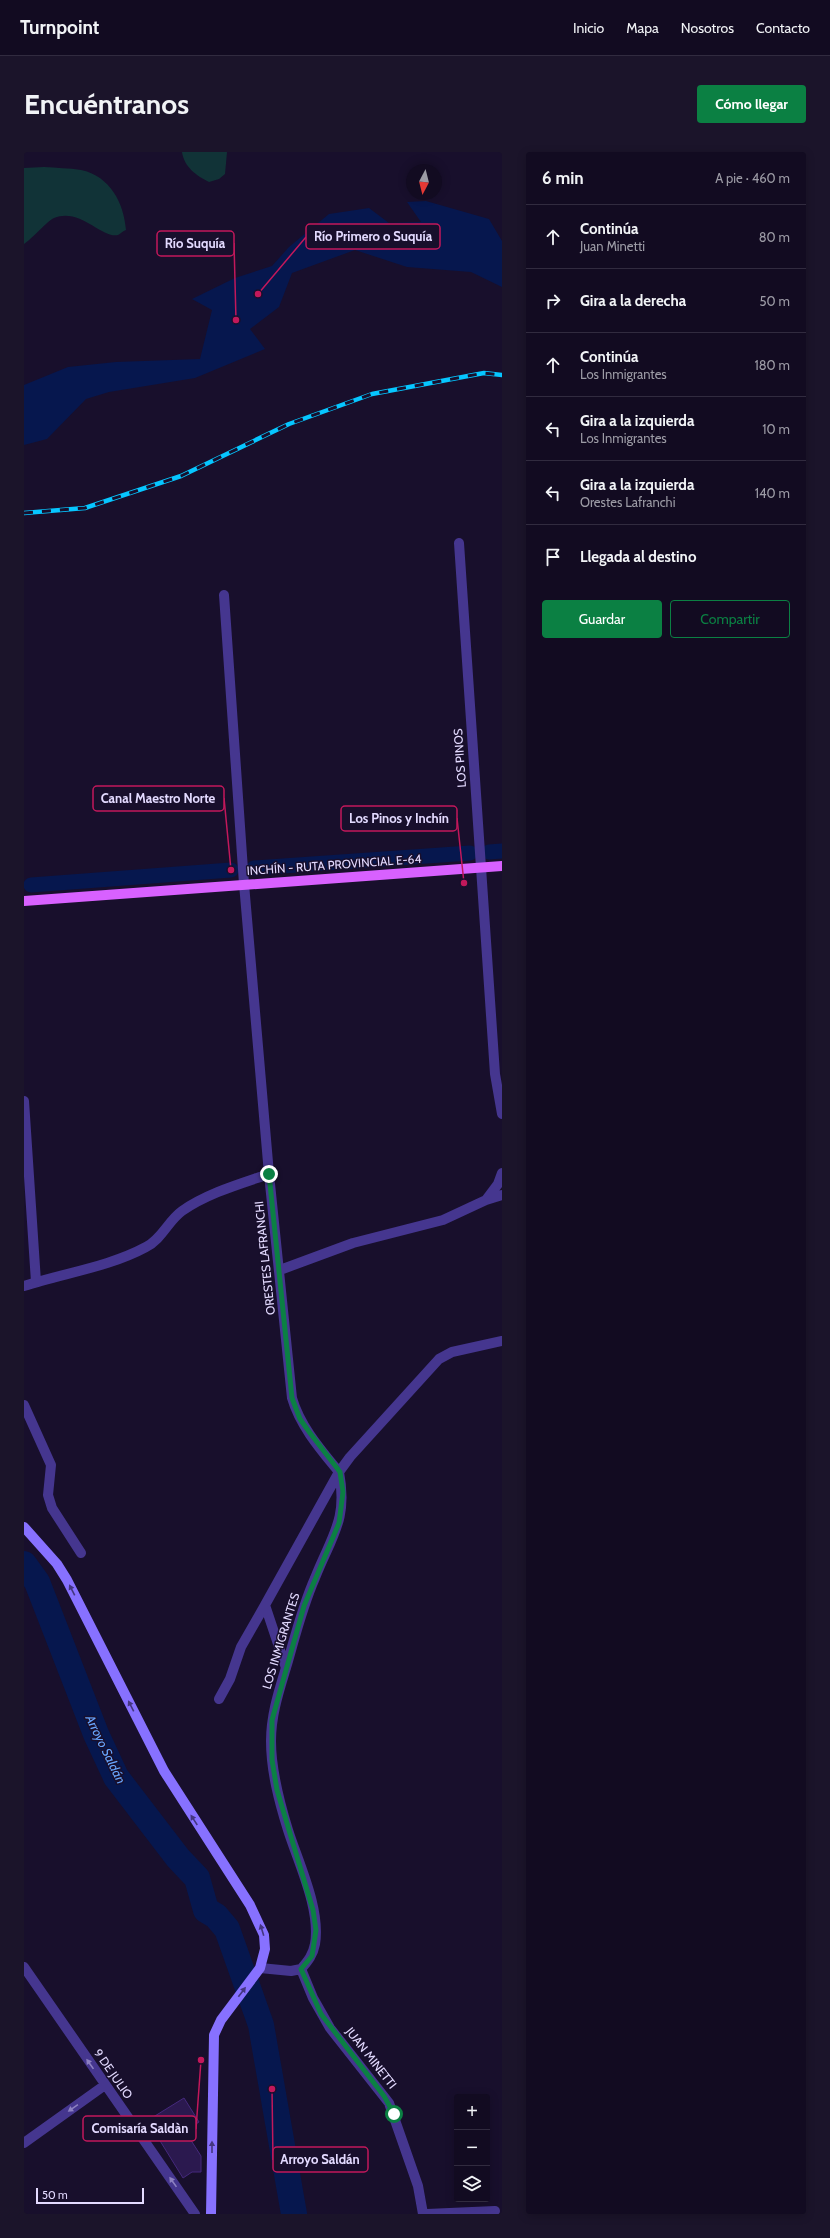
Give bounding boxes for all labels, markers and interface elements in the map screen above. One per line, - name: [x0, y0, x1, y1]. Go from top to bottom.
- text: Turnpoint: [20, 16, 99, 39]
- text: Inicio: [573, 19, 604, 37]
- text: Mapa: [626, 19, 659, 37]
- text: Nosotros: [681, 19, 734, 37]
- text: Contacto: [756, 19, 810, 37]
- button: Cómo llegar: [697, 85, 806, 123]
- text: Encuéntranos: [24, 87, 189, 121]
- north arrow: [406, 164, 442, 200]
- text: 6 min: [542, 168, 584, 188]
- text: A pie · 460 m: [715, 170, 790, 186]
- text: Continúa: [580, 220, 638, 238]
- callout: Río Primero o Suquía: [306, 224, 440, 249]
- icon: ahead: [542, 226, 564, 248]
- text: Río Primero o Suquía: [314, 228, 433, 244]
- text: 80 m: [759, 229, 790, 245]
- callout: Río Suquía: [157, 231, 234, 256]
- text: Río Suquía: [165, 235, 226, 251]
- text: Juan Minetti: [580, 238, 645, 254]
- icon: right: [542, 290, 564, 312]
- text: Gira a la derecha: [580, 292, 686, 310]
- text: 50 m: [760, 293, 790, 309]
- text: Continúa: [580, 348, 638, 366]
- icon: ahead: [542, 354, 564, 376]
- text: 180 m: [754, 357, 790, 373]
- text: Los Inmigrantes: [580, 366, 667, 382]
- text: Gira a la izquierda: [580, 412, 694, 430]
- icon: left: [542, 418, 564, 440]
- text: 10 m: [762, 421, 790, 437]
- text: Los Inmigrantes: [580, 430, 667, 446]
- text: Gira a la izquierda: [580, 476, 694, 494]
- icon: left: [542, 482, 564, 504]
- text: 140 m: [755, 485, 790, 501]
- text: Orestes Lafranchi: [580, 494, 675, 510]
- icon: arrive: [542, 546, 564, 568]
- text: Llegada al destino: [580, 548, 696, 566]
- button: Guardar: [542, 600, 662, 638]
- button: Compartir: [670, 600, 790, 638]
- street label: LOS PINOS: [450, 728, 469, 788]
- callout: Canal Maestro Norte: [93, 786, 224, 811]
- text: Canal Maestro Norte: [101, 790, 216, 806]
- callout: Los Pinos y Inchín: [341, 806, 457, 831]
- text: Los Pinos y Inchín: [349, 810, 449, 826]
- street label: INCHÍN - RUTA PROVINCIAL E-64: [246, 851, 422, 878]
- route end: [260, 1165, 278, 1183]
- street label: ORESTES LAFRANCHI: [251, 1200, 278, 1316]
- one-way arrow: [69, 1584, 75, 1596]
- street label: LOS INMIGRANTES: [259, 1591, 302, 1691]
- one-way arrow: [128, 1700, 134, 1712]
- water label: Arroyo Saldán: [82, 1711, 130, 1786]
- one-way arrow: [190, 1814, 198, 1825]
- one-way arrow: [259, 1924, 265, 1936]
- one-way arrow: [238, 1986, 246, 1997]
- street label: JUAN MINETTI: [342, 2023, 400, 2091]
- street label: 9 DE JULIO: [91, 2046, 136, 2102]
- one-way arrow: [86, 2059, 94, 2069]
- map controls: [454, 2094, 490, 2202]
- button: +: [454, 2094, 490, 2130]
- one-way arrow: [68, 2104, 79, 2112]
- route start: [385, 2105, 403, 2123]
- callout: Comisaría Saldàn: [83, 2116, 196, 2141]
- text: Comisaría Saldàn: [92, 2120, 188, 2136]
- button: −: [454, 2130, 490, 2166]
- one-way arrow: [209, 2140, 215, 2153]
- callout: Arroyo Saldán: [273, 2147, 368, 2172]
- text: Arroyo Saldán: [280, 2151, 360, 2167]
- button: layers: [454, 2166, 490, 2202]
- one-way arrow: [169, 2177, 177, 2187]
- scale bar: [36, 2186, 144, 2205]
- text: 50 m: [42, 2188, 68, 2202]

